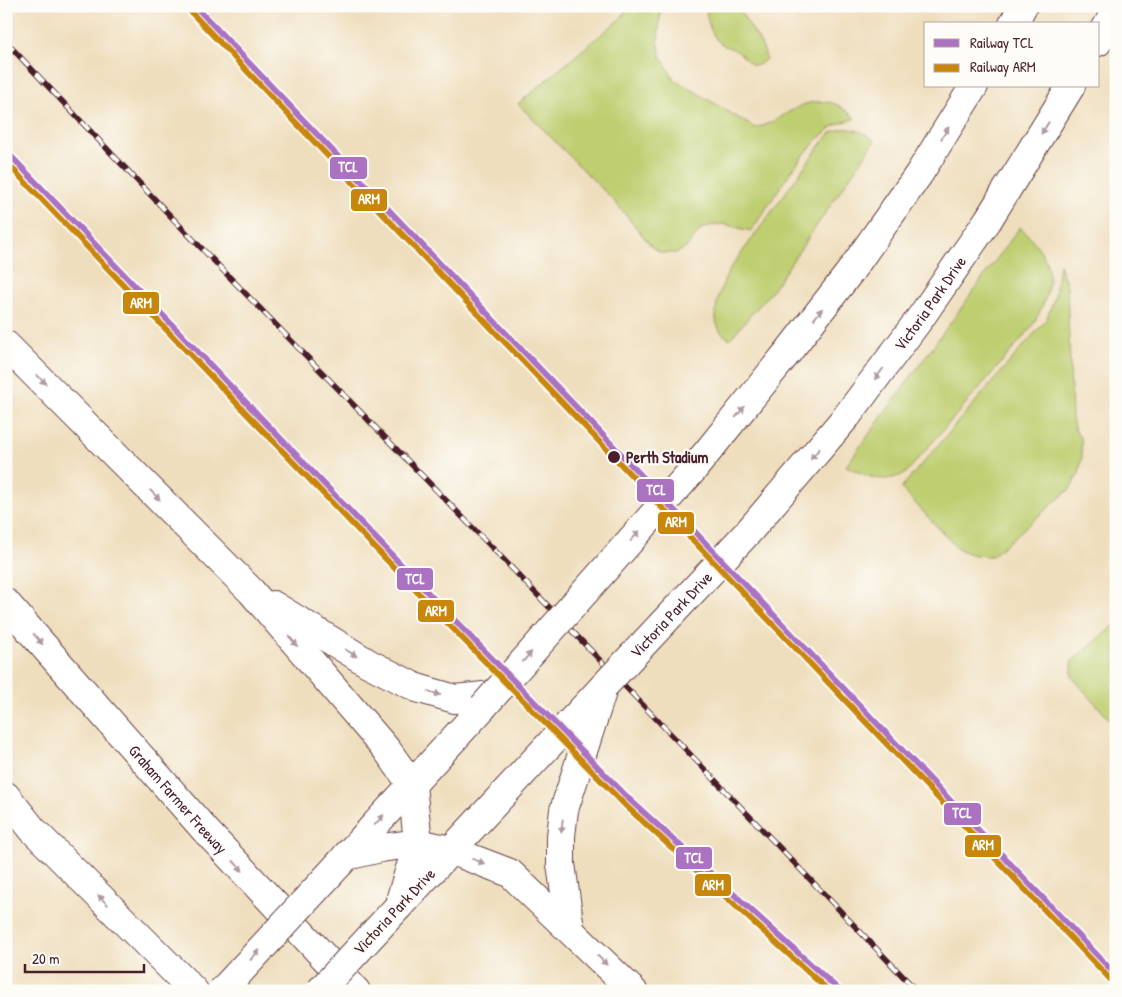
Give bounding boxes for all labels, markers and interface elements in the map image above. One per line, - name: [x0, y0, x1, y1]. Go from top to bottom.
- legend: [924, 22, 1100, 88]
- text: Railway TCL: [970, 32, 1034, 53]
- text: Railway ARM: [970, 56, 1036, 77]
- one-way arrow: [1041, 121, 1050, 134]
- one-way arrow: [940, 126, 949, 139]
- line badge: TCL: [329, 156, 368, 180]
- text: TCL: [337, 157, 359, 176]
- line badge: ARM: [350, 188, 388, 212]
- text: ARM: [358, 189, 380, 208]
- street label: Victoria Park Drive: [889, 251, 971, 355]
- line badge: ARM: [122, 291, 160, 315]
- text: ARM: [130, 293, 152, 312]
- one-way arrow: [812, 308, 823, 321]
- one-way arrow: [874, 367, 884, 381]
- one-way arrow: [34, 373, 46, 385]
- one-way arrow: [734, 406, 745, 419]
- place label: Perth Stadium: [626, 446, 708, 468]
- one-way arrow: [810, 447, 821, 460]
- marker: Perth Stadium: [606, 449, 622, 465]
- line badge: TCL: [636, 478, 675, 503]
- text: TCL: [645, 480, 667, 499]
- one-way arrow: [149, 488, 161, 500]
- line badge: ARM: [657, 511, 695, 535]
- text: ARM: [665, 512, 687, 531]
- one-way arrow: [629, 529, 640, 542]
- street label: Victoria Park Drive: [625, 566, 717, 663]
- line badge: TCL: [396, 567, 434, 591]
- text: TCL: [404, 569, 426, 588]
- line badge: ARM: [417, 599, 455, 623]
- text: ARM: [425, 601, 447, 620]
- one-way arrow: [33, 633, 44, 646]
- one-way arrow: [288, 634, 299, 647]
- one-way arrow: [345, 649, 358, 658]
- one-way arrow: [521, 652, 533, 664]
- one-way arrow: [426, 690, 441, 698]
- street label: Graham Farmer Freeway: [124, 740, 233, 858]
- line badge: TCL: [943, 802, 982, 826]
- text: TCL: [951, 803, 973, 822]
- one-way arrow: [373, 815, 385, 827]
- one-way arrow: [558, 819, 566, 835]
- line badge: ARM: [964, 834, 1002, 858]
- text: ARM: [972, 835, 994, 854]
- line badge: TCL: [675, 846, 713, 870]
- text: TCL: [683, 848, 705, 867]
- one-way arrow: [471, 857, 486, 865]
- one-way arrow: [232, 860, 244, 872]
- street label: Victoria Park Drive: [348, 862, 440, 959]
- line badge: ARM: [694, 873, 732, 897]
- text: ARM: [702, 875, 724, 894]
- one-way arrow: [97, 894, 109, 906]
- scale bar: [25, 942, 144, 974]
- text: 20 m: [32, 948, 59, 969]
- one-way arrow: [249, 949, 261, 961]
- one-way arrow: [595, 954, 607, 966]

